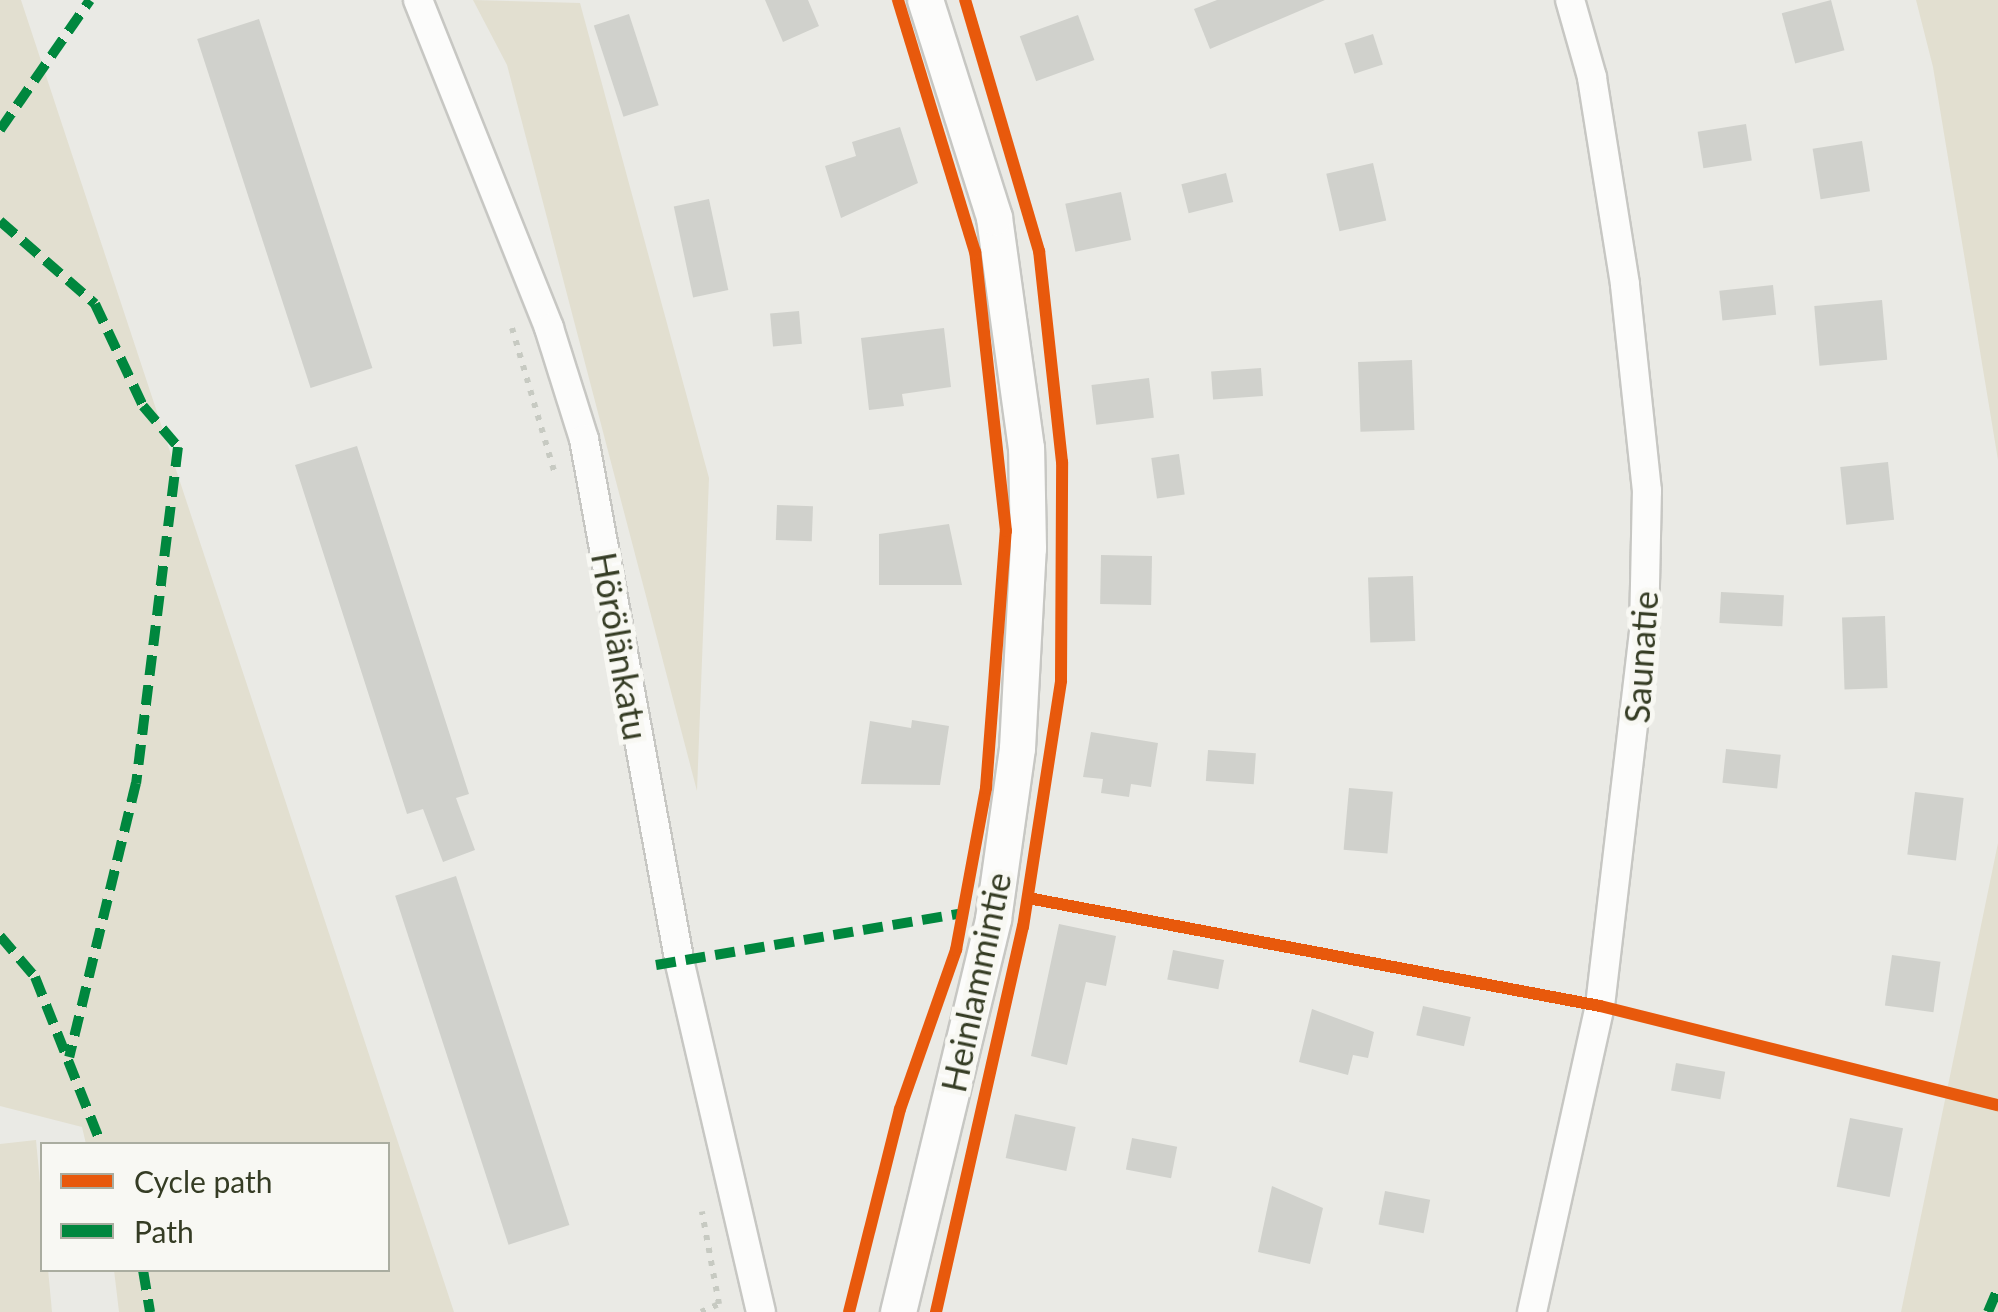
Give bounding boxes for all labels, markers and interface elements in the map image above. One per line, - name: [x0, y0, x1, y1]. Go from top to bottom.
- street label: Hörölänkatu: [584, 549, 658, 743]
- street label: Saunatie: [1614, 590, 1666, 724]
- street label: Heinlammintie: [931, 868, 1019, 1096]
- legend: [40, 1142, 390, 1272]
- text: Cycle path: [134, 1163, 273, 1199]
- text: Path: [134, 1213, 194, 1249]

